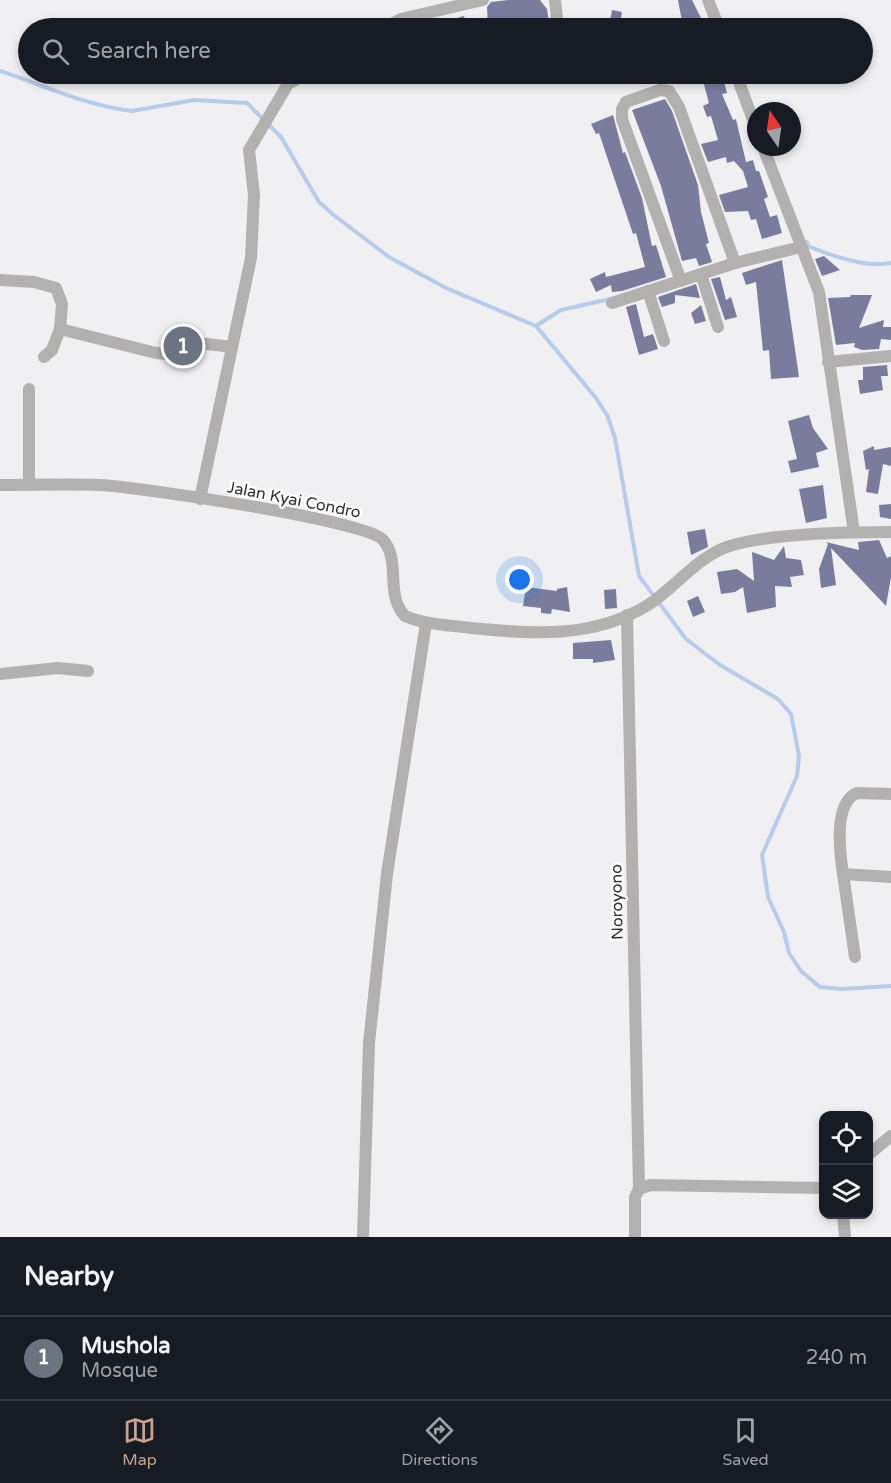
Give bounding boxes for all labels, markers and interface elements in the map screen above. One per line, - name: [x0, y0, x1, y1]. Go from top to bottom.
- search box: [18, 18, 873, 84]
- icon: search: [39, 35, 72, 68]
- text: Search here: [87, 38, 211, 64]
- north arrow: [747, 102, 801, 156]
- pin: 1: [164, 324, 202, 368]
- street label: Jalan Kyai Condro: [225, 477, 363, 523]
- your location: [505, 565, 534, 594]
- street label: Noroyono: [606, 864, 628, 940]
- map controls: [819, 1111, 873, 1219]
- button: locate: [819, 1111, 873, 1165]
- button: layers: [819, 1165, 873, 1219]
- text: Nearby: [24, 1261, 114, 1292]
- text: Mushola: [81, 1333, 171, 1359]
- text: 1: [37, 1346, 50, 1370]
- text: 240 m: [806, 1346, 867, 1370]
- text: Mosque: [81, 1359, 158, 1383]
- tab: Map: [122, 1414, 157, 1470]
- tab: Directions: [401, 1414, 478, 1470]
- tab: Saved: [722, 1414, 769, 1470]

